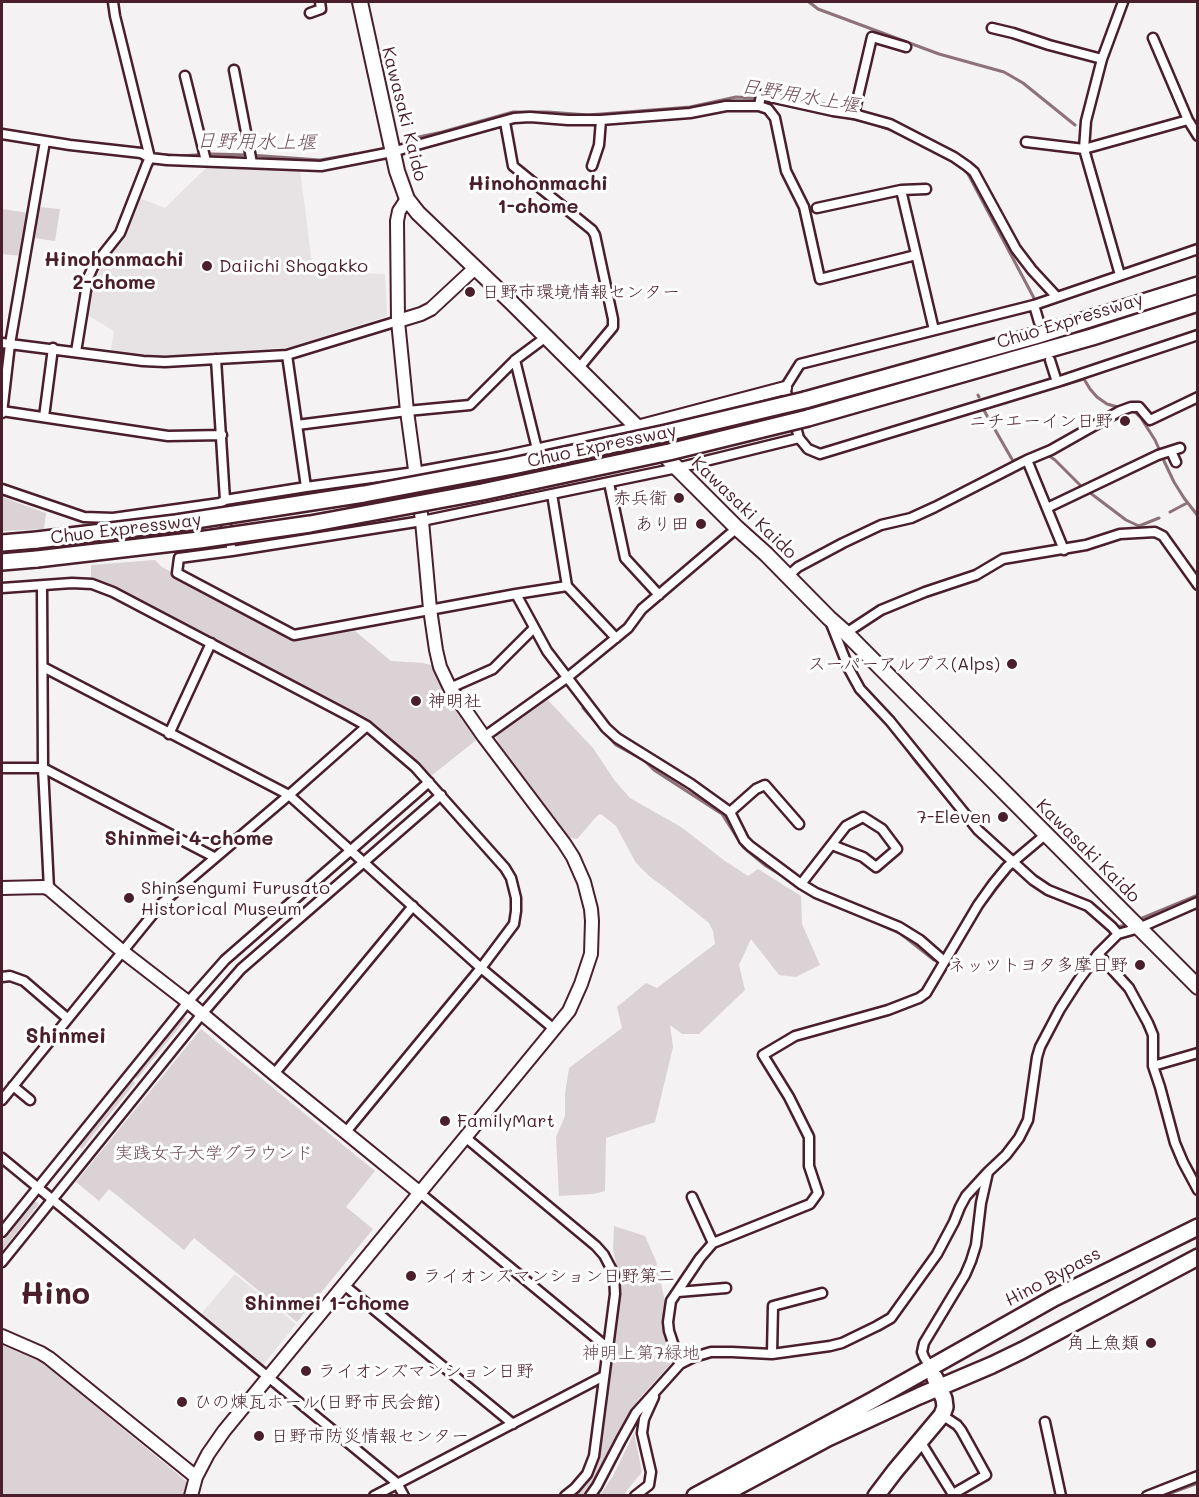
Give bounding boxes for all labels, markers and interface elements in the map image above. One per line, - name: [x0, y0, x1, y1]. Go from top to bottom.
- street label: Kawasaki Kaido: [377, 45, 431, 183]
- water label: 日野用水上堰: [739, 74, 861, 118]
- water label: 日野用水上堰: [196, 129, 316, 155]
- district label: Hinohonmachi 1-chome: [468, 172, 608, 219]
- district label: Hinohonmachi 2-chome: [44, 248, 184, 295]
- place label: Daiichi Shogakko: [219, 255, 368, 277]
- marker: Daiichi Shogakko: [200, 259, 214, 273]
- place label: 日野市環境情報センター: [482, 281, 680, 303]
- marker: 日野市環境情報センター: [463, 285, 477, 299]
- street label: Chuo Expressway: [994, 288, 1146, 354]
- place label: ニチエーイン日野: [969, 410, 1113, 432]
- marker: ニチエーイン日野: [1118, 414, 1132, 428]
- street label: Chuo Expressway: [525, 420, 679, 472]
- street label: Kawasaki Kaido: [687, 452, 801, 564]
- place label: 赤兵衛: [613, 487, 667, 509]
- marker: 赤兵衛: [672, 491, 686, 505]
- street label: Chuo Expressway: [49, 509, 203, 549]
- place label: あり田: [635, 513, 689, 535]
- marker: あり田: [694, 517, 708, 531]
- place label: スーパーアルプス(Alps): [808, 653, 1000, 675]
- marker: スーパーアルプス(Alps): [1005, 657, 1019, 671]
- place label: 神明社: [428, 690, 482, 712]
- marker: 神明社: [409, 694, 423, 708]
- street label: Kawasaki Kaido: [1032, 795, 1144, 907]
- place label: 7-Eleven: [917, 806, 991, 828]
- marker: 7-Eleven: [996, 810, 1010, 824]
- district label: Shinmei 4-chome: [105, 827, 273, 851]
- place label: Shinsengumi Furusato Historical Museum: [141, 877, 330, 920]
- marker: Shinsengumi Furusato Historical Museum: [122, 891, 136, 905]
- place label: ネッツトヨタ多摩日野: [948, 954, 1128, 976]
- marker: ネッツトヨタ多摩日野: [1133, 958, 1147, 972]
- district label: Shinmei: [26, 1024, 106, 1050]
- place label: FamilyMart: [457, 1110, 555, 1132]
- marker: FamilyMart: [438, 1114, 452, 1128]
- park label: 実践女子大学グラウンド: [115, 1142, 313, 1164]
- street label: Hino Bypass: [1002, 1243, 1104, 1311]
- place label: ライオンズマンション日野第二: [423, 1265, 675, 1287]
- marker: ライオンズマンション日野第二: [404, 1269, 418, 1283]
- district label: Hino: [20, 1277, 90, 1313]
- district label: Shinmei 1-chome: [245, 1292, 409, 1316]
- place label: 角上魚類: [1067, 1332, 1139, 1354]
- marker: 角上魚類: [1144, 1336, 1158, 1350]
- park label: 神明上第7緑地: [582, 1342, 700, 1364]
- place label: ライオンズマンション日野: [318, 1360, 534, 1382]
- marker: ライオンズマンション日野: [299, 1364, 313, 1378]
- place label: ひの煉瓦ホール(日野市民会館): [194, 1391, 440, 1413]
- marker: ひの煉瓦ホール(日野市民会館): [175, 1395, 189, 1409]
- place label: 日野市防災情報センター: [271, 1425, 469, 1447]
- marker: 日野市防災情報センター: [252, 1429, 266, 1443]

